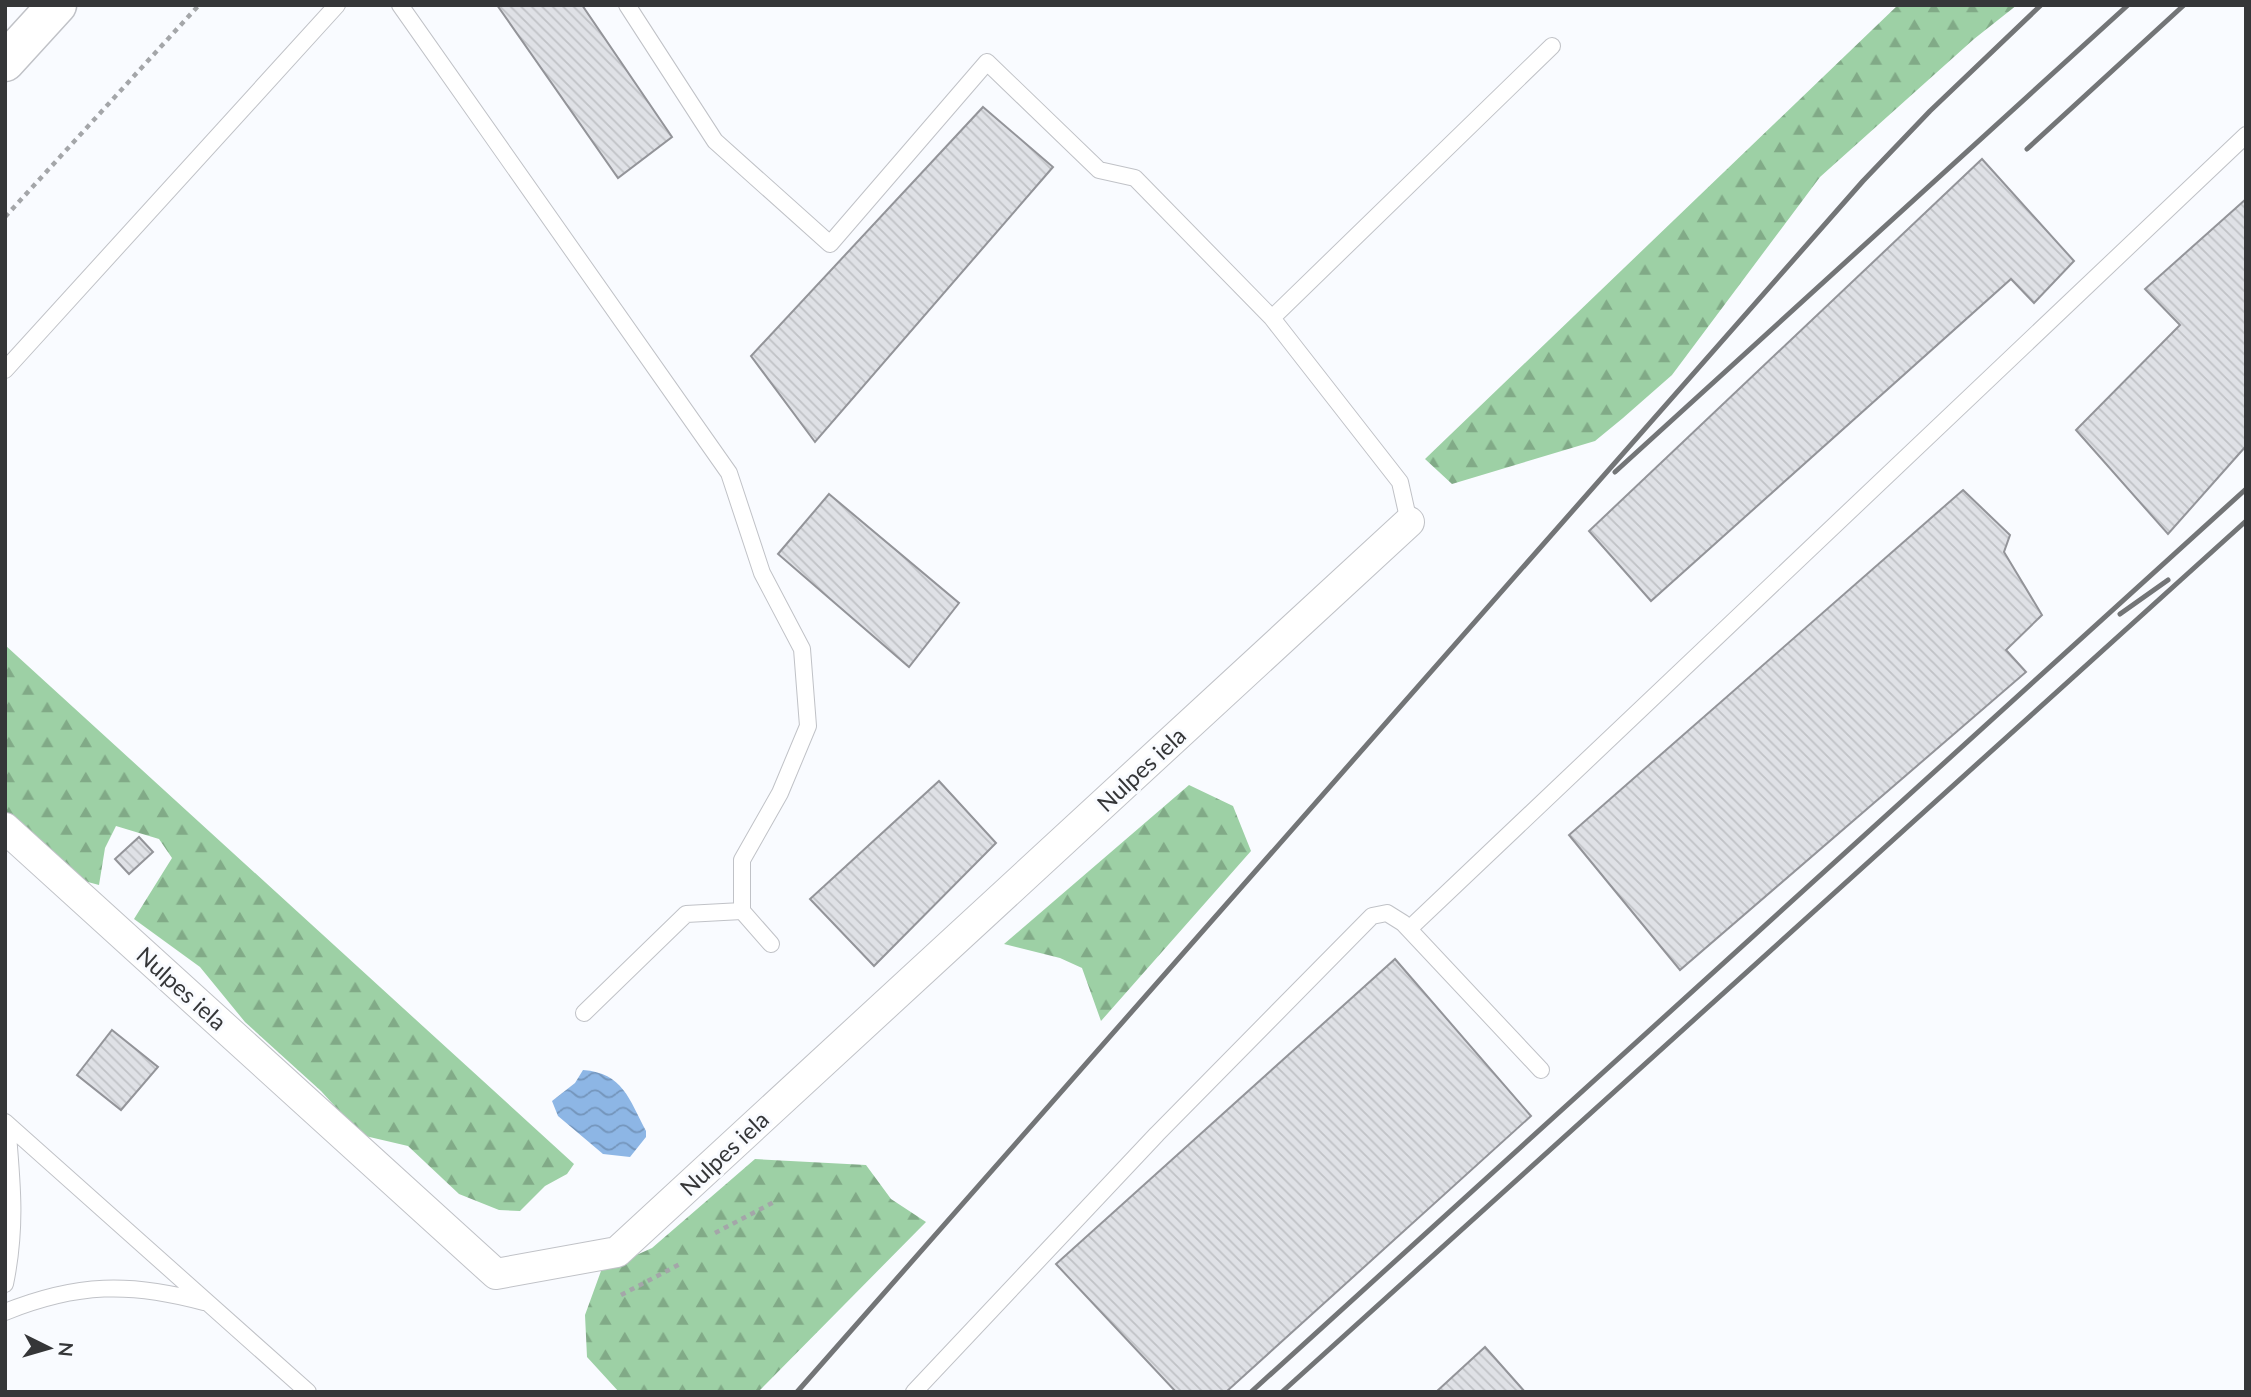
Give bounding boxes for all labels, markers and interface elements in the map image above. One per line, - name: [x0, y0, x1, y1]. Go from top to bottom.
- street label: Nulpes iela: [1091, 721, 1191, 817]
- street label: Nulpes iela: [131, 940, 233, 1036]
- street label: Nulpes iela: [674, 1105, 774, 1201]
- north arrow: [14, 1313, 84, 1383]
- text: N: [54, 1341, 79, 1358]

